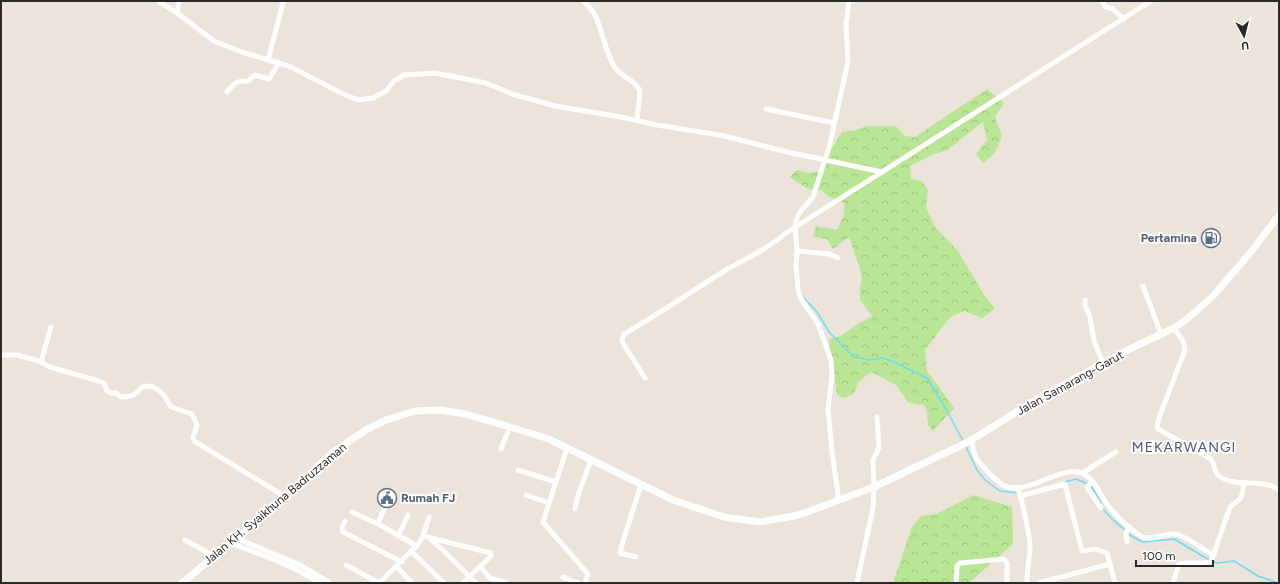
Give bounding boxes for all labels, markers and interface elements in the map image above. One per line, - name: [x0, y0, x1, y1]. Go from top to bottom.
- north arrow: [1224, 16, 1264, 56]
- text: U: [1240, 39, 1250, 52]
- fuel station icon: Pertamina: [1200, 227, 1222, 249]
- place label: Pertamina: [1141, 231, 1197, 245]
- street label: Jalan Samarang-Garut: [1014, 348, 1126, 418]
- district label: MEKARWANGI: [1132, 439, 1236, 456]
- street label: Jalan KH. Syaikhuna Badruzzaman: [201, 440, 349, 568]
- public building icon: Rumah FJ: [376, 487, 398, 509]
- place label: Rumah FJ: [401, 491, 455, 505]
- scale bar: [1136, 542, 1213, 568]
- text: 100 m: [1142, 549, 1176, 563]

